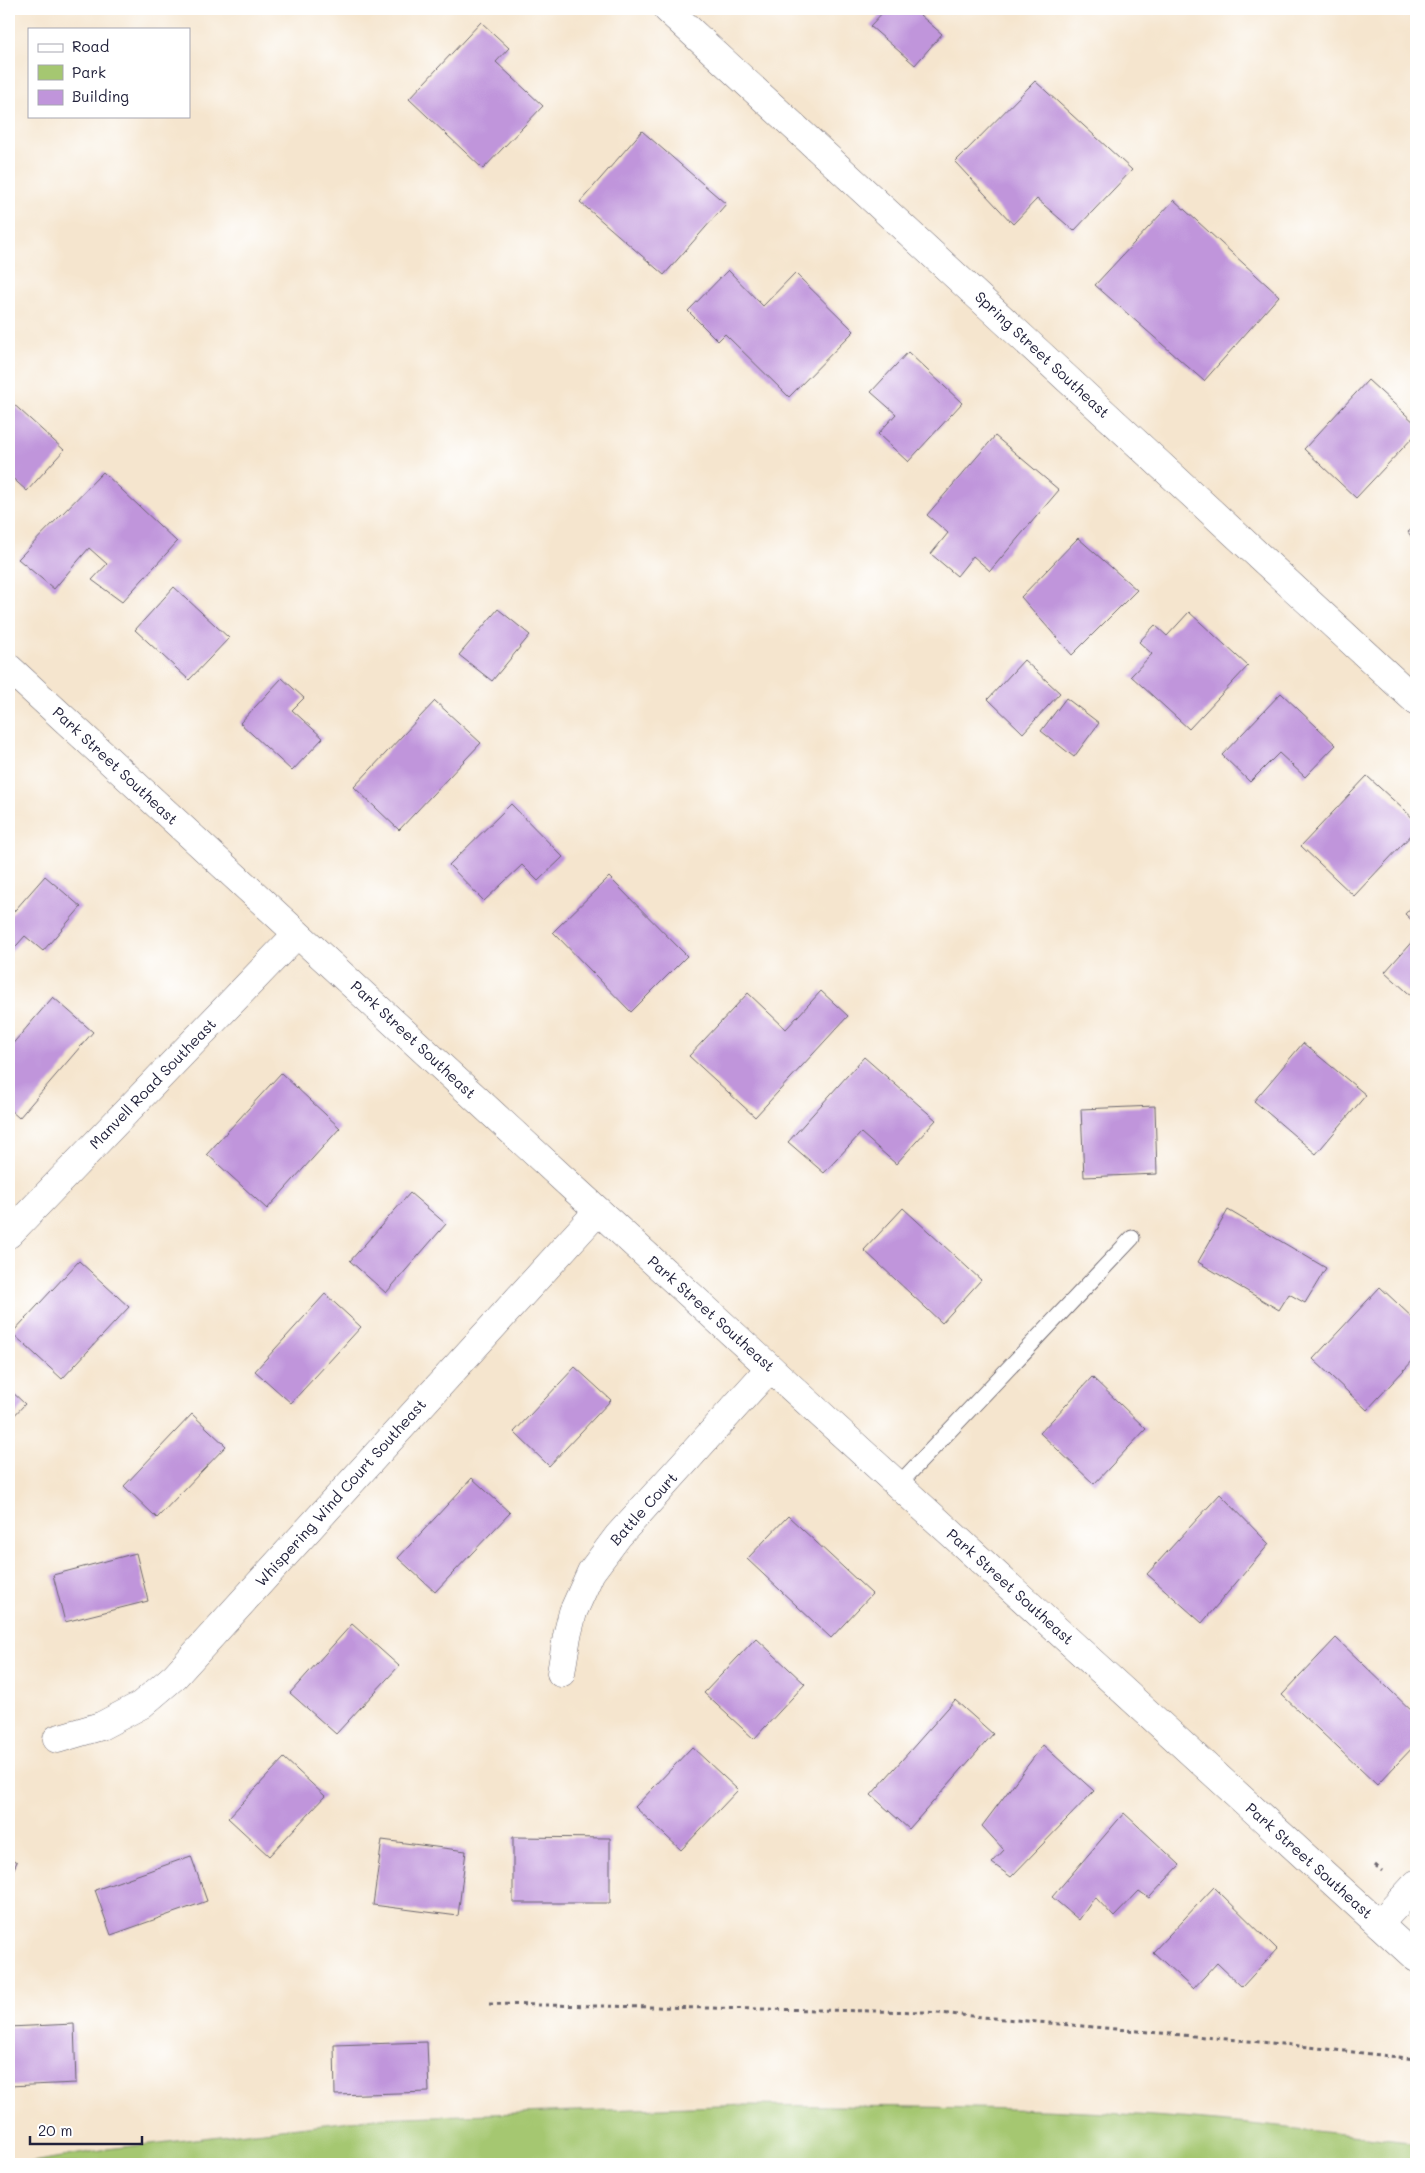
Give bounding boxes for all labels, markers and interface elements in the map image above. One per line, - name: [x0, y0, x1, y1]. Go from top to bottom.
- legend: [28, 28, 190, 118]
- text: Road: [72, 36, 109, 56]
- text: Park: [72, 62, 106, 82]
- text: Building: [72, 86, 129, 106]
- street label: Spring Street Southeast: [971, 286, 1114, 422]
- street label: Park Street Southeast: [49, 702, 183, 829]
- street label: Park Street Southeast: [347, 976, 481, 1103]
- street label: Manvell Road Southeast: [84, 1014, 220, 1153]
- street label: Park Street Southeast: [644, 1251, 779, 1376]
- street label: Whispering Wind Court Southeast: [250, 1394, 430, 1591]
- street label: Battle Court: [605, 1468, 681, 1549]
- street label: Park Street Southeast: [943, 1524, 1078, 1649]
- street label: Park Street Southeast: [1242, 1798, 1377, 1923]
- scale bar: [30, 2113, 142, 2145]
- text: 20 m: [38, 2120, 72, 2140]

